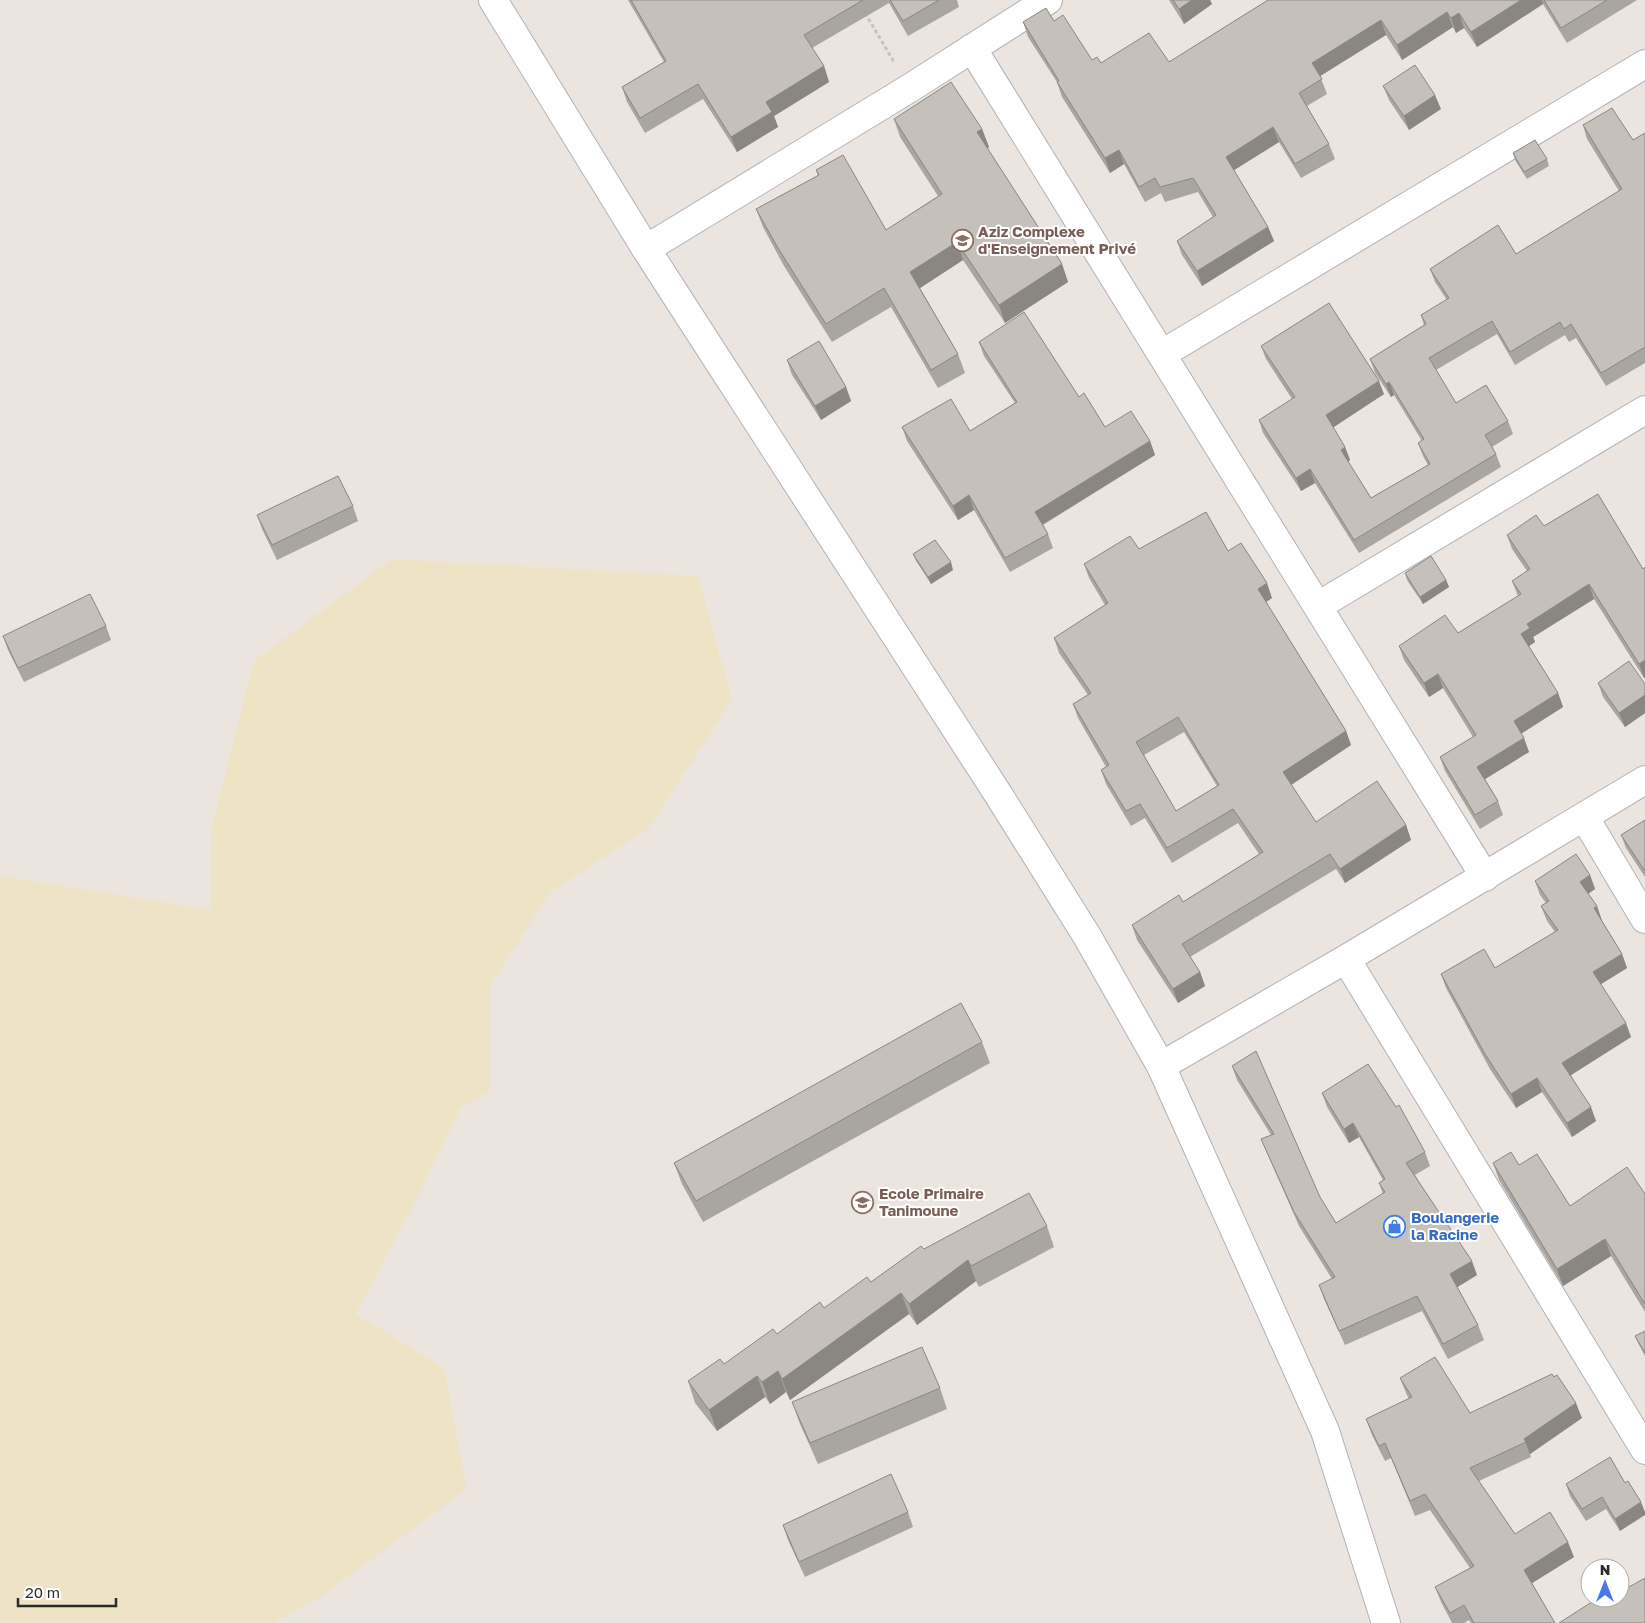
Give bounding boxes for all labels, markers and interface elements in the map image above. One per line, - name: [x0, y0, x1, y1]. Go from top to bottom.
- place label: Aziz Complexe d'Enseignement Privé: [978, 222, 1136, 257]
- school or university icon: Aziz Complexe d'Enseignement Privé: [950, 229, 974, 253]
- place label: Ecole Primaire Tanimoune: [879, 1184, 984, 1219]
- school or university icon: Ecole Primaire Tanimoune: [851, 1191, 875, 1215]
- place label: Boulangerie la Racine: [1411, 1208, 1499, 1243]
- shop icon: Boulangerie la Racine: [1383, 1215, 1407, 1239]
- north arrow: [1580, 1558, 1630, 1608]
- text: N: [1600, 1561, 1610, 1578]
- scale bar: [18, 1576, 115, 1608]
- text: 20 m: [25, 1583, 60, 1601]

